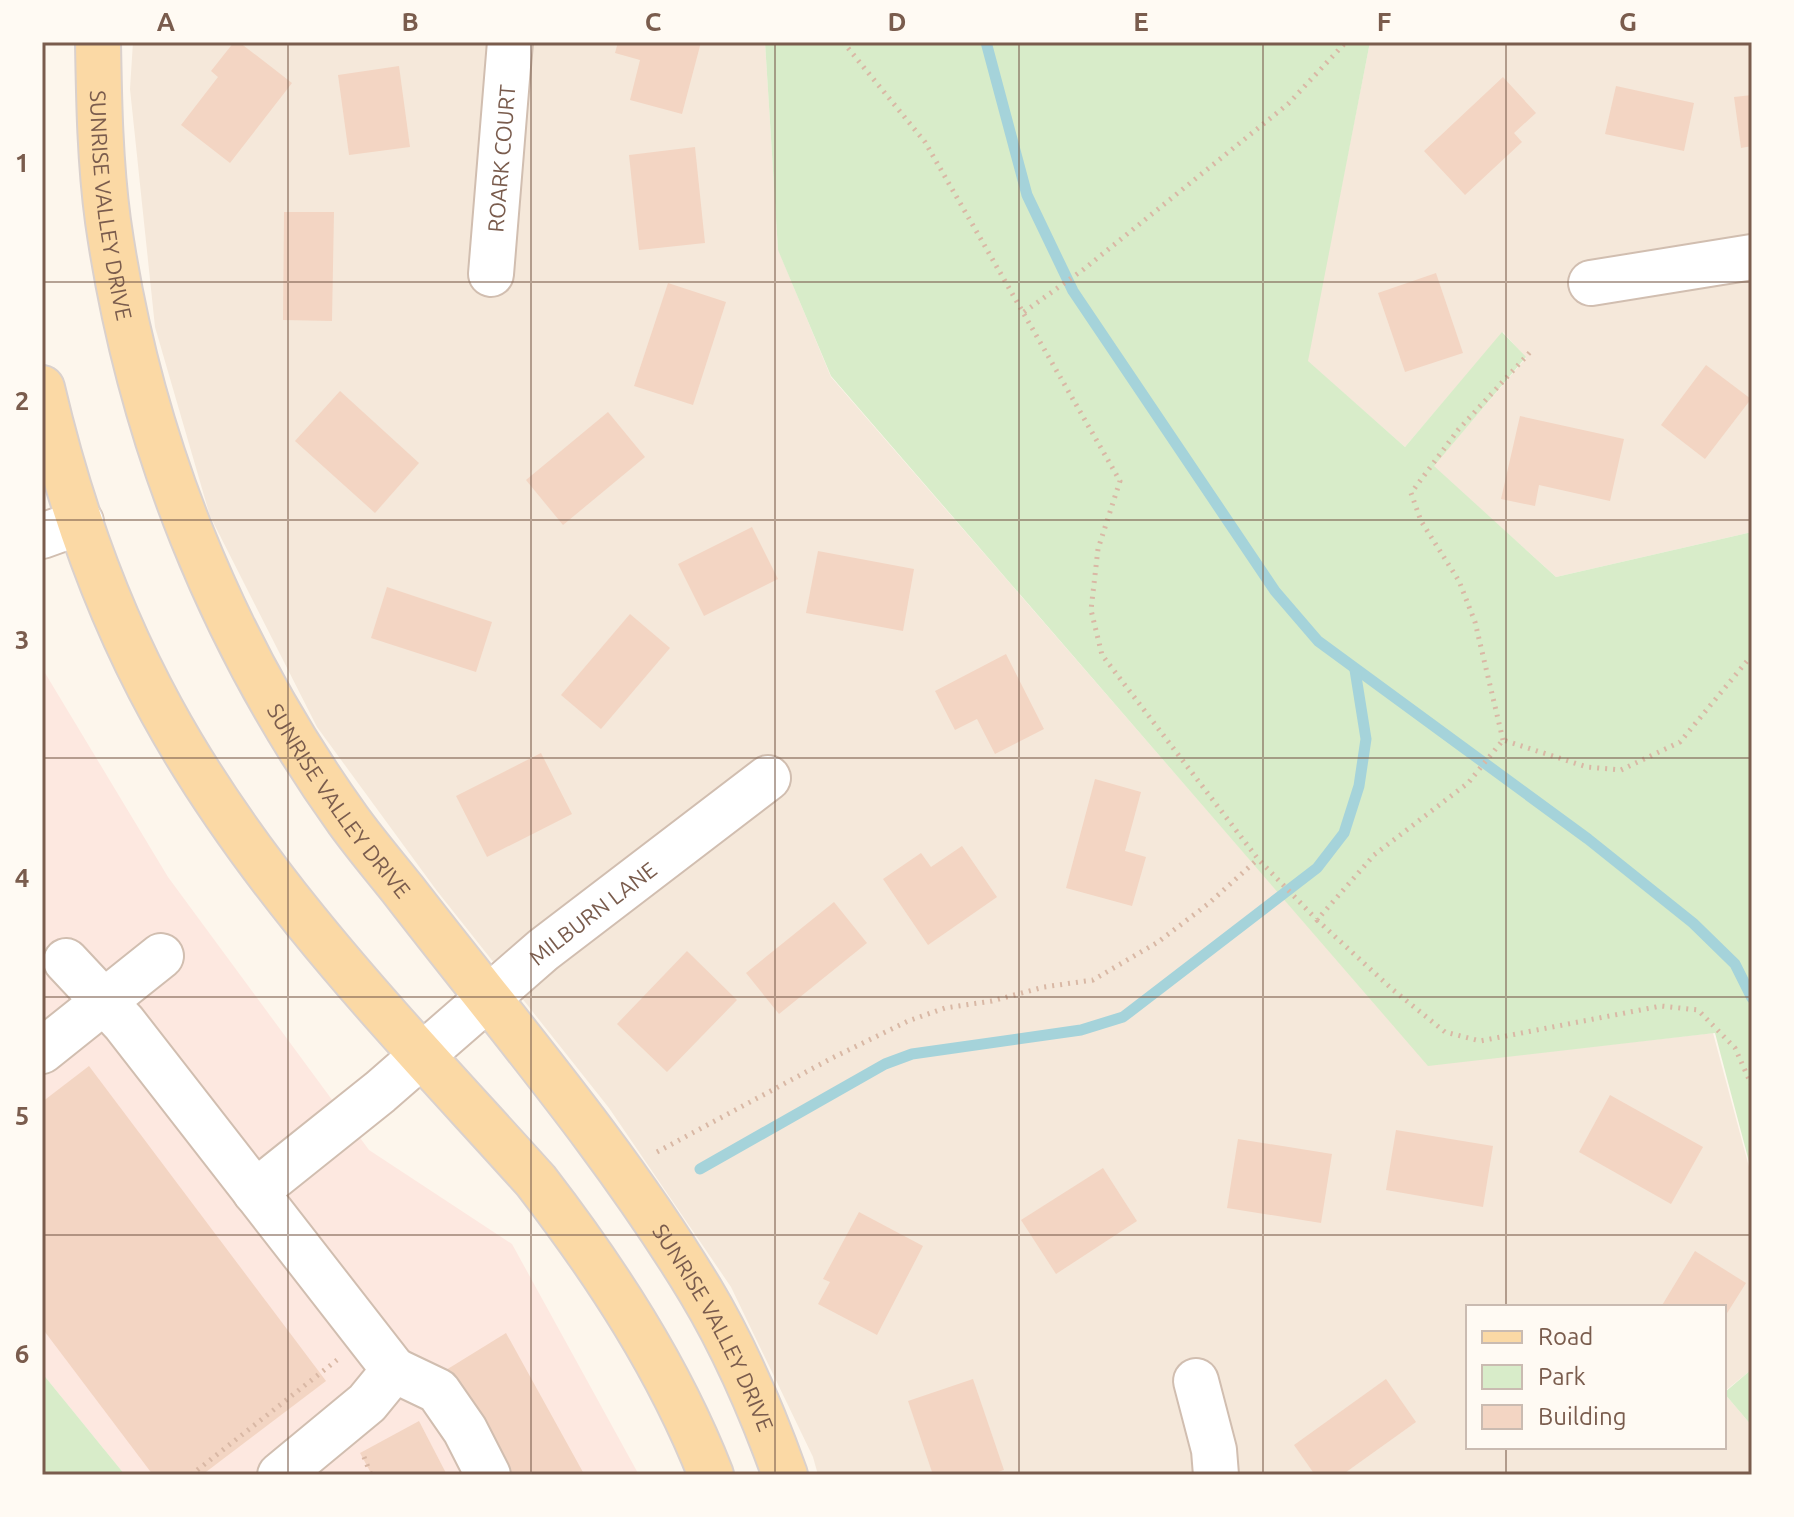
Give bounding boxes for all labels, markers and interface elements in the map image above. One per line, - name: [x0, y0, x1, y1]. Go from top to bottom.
- text: A: [157, 7, 176, 36]
- text: B: [401, 7, 419, 36]
- text: C: [645, 7, 662, 36]
- text: D: [888, 7, 906, 36]
- text: E: [1133, 7, 1149, 36]
- text: F: [1377, 7, 1391, 36]
- text: G: [1619, 7, 1637, 36]
- street label: ROARK COURT: [482, 83, 519, 233]
- street label: SUNRISE VALLEY DRIVE: [86, 90, 138, 322]
- text: 1: [15, 148, 29, 177]
- text: 2: [15, 386, 29, 415]
- text: 3: [15, 625, 29, 654]
- street label: SUNRISE VALLEY DRIVE: [263, 699, 417, 902]
- street label: MILBURN LANE: [523, 856, 661, 969]
- text: 4: [15, 863, 29, 892]
- text: 5: [15, 1101, 29, 1130]
- street label: SUNRISE VALLEY DRIVE: [649, 1219, 779, 1434]
- legend: [1466, 1305, 1726, 1449]
- text: Road: [1538, 1323, 1593, 1350]
- text: 6: [15, 1339, 29, 1368]
- text: Park: [1538, 1363, 1586, 1390]
- text: Building: [1538, 1403, 1626, 1430]

